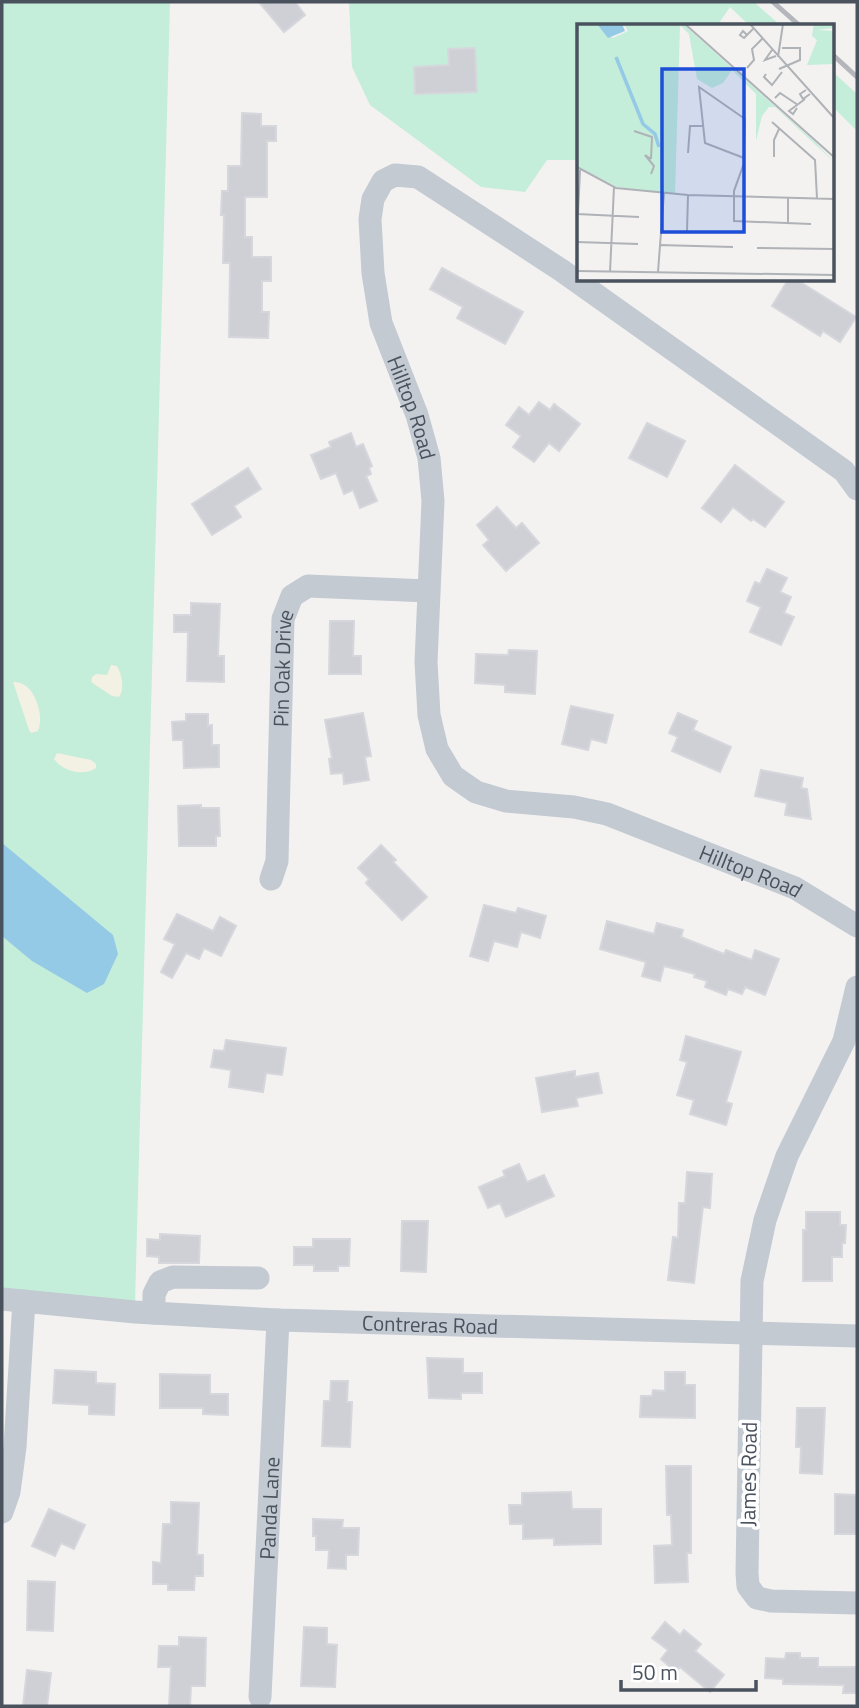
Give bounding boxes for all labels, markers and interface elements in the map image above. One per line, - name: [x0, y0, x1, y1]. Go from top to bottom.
- inset map: [577, 24, 834, 282]
- street label: Hilltop Road: [379, 351, 445, 463]
- street label: Pin Oak Drive: [264, 604, 302, 727]
- street label: Hilltop Road: [695, 836, 809, 905]
- street label: Contreras Road: [362, 1306, 499, 1342]
- street label: James Road: [731, 1421, 765, 1527]
- street label: Panda Lane: [251, 1456, 287, 1560]
- scale bar: [621, 1648, 756, 1692]
- text: 50 m: [632, 1656, 678, 1688]

